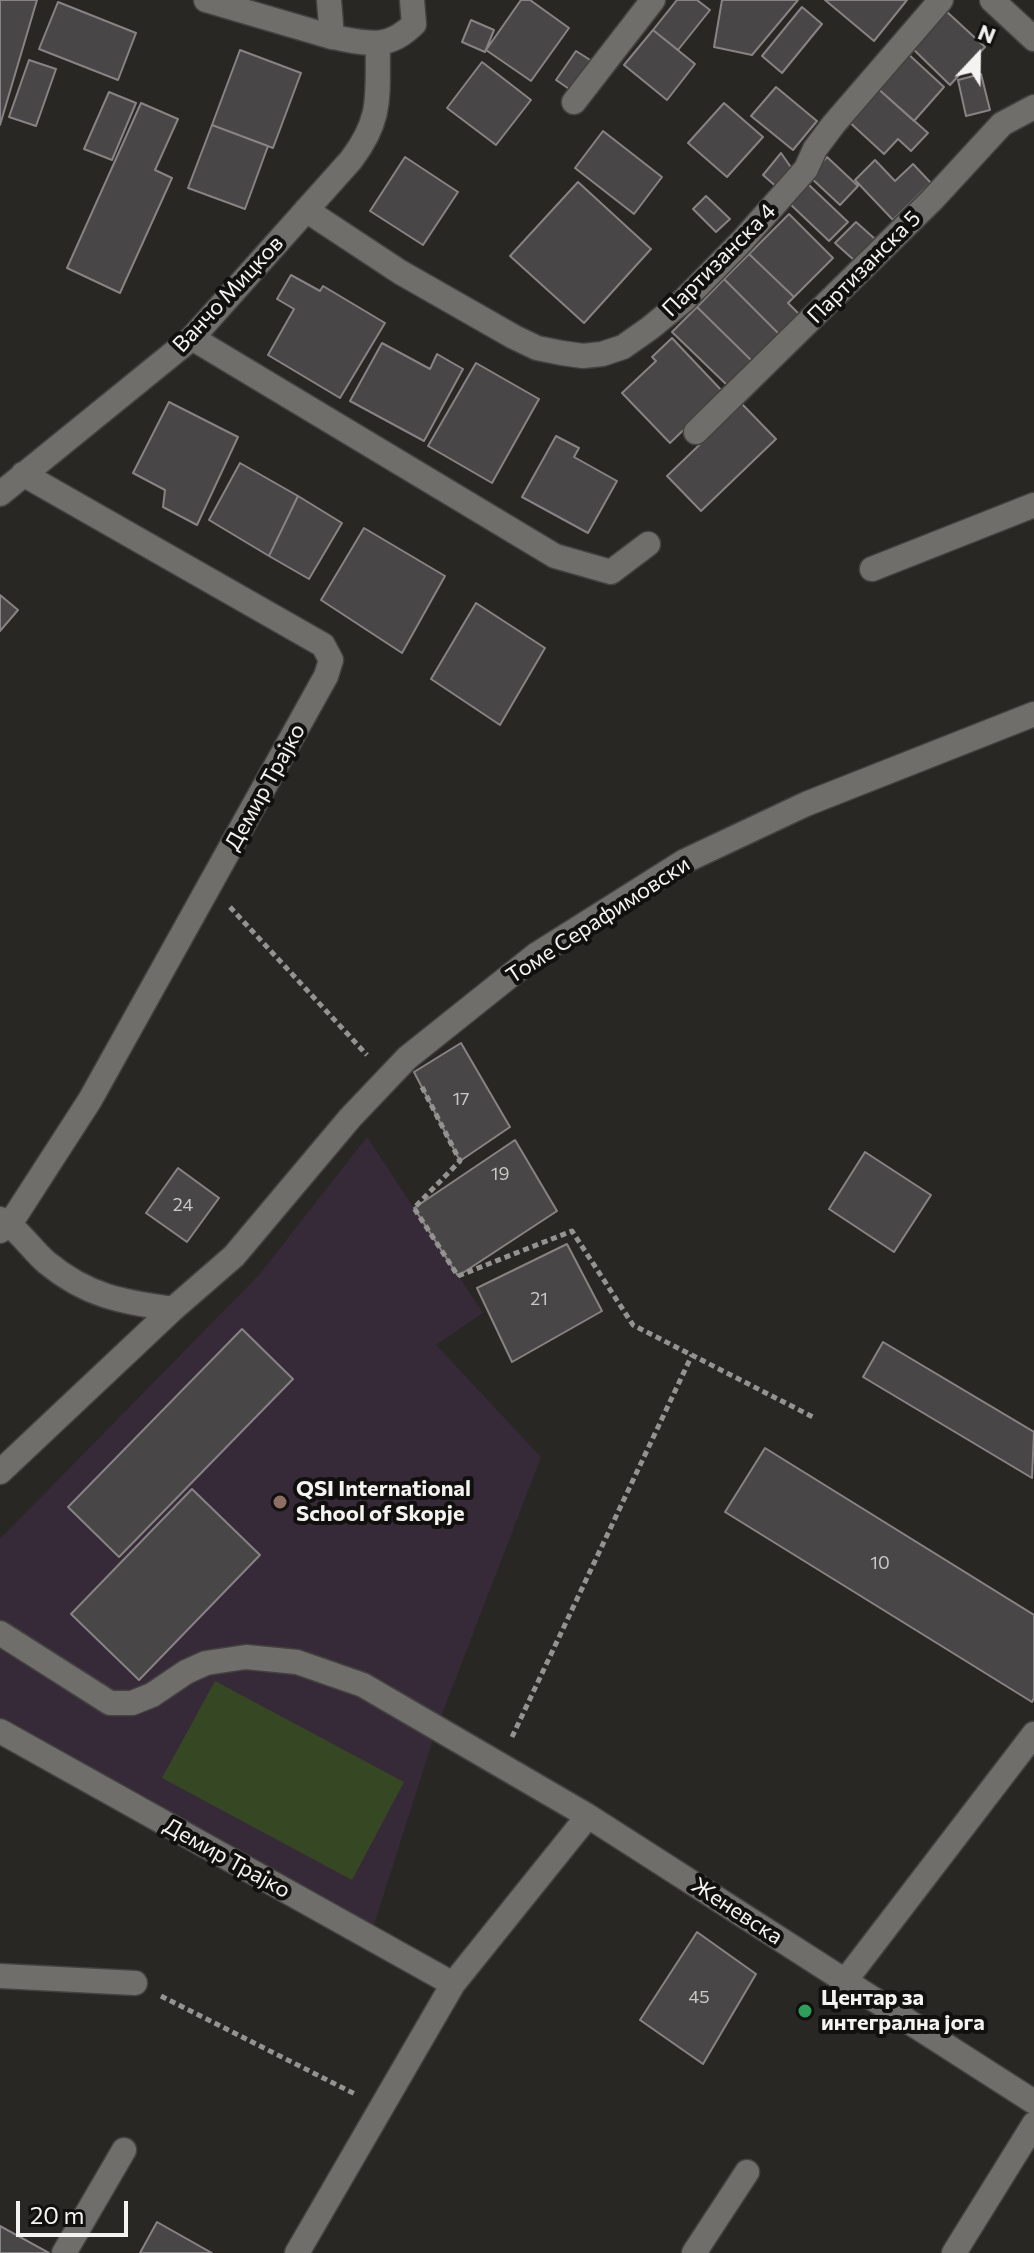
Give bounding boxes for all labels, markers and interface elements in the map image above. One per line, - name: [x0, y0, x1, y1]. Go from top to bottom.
- north arrow: [938, 16, 1018, 96]
- text: N: [974, 18, 1000, 49]
- street label: Партизанска 4: [657, 198, 781, 322]
- street label: Партизанска 5: [802, 205, 926, 329]
- street label: Ванчо Мицков: [167, 230, 289, 358]
- street label: Демир Трајко: [219, 719, 311, 855]
- street label: Томе Серафимовски: [501, 851, 695, 989]
- house number: 17: [452, 1088, 470, 1110]
- house number: 19: [491, 1163, 509, 1185]
- house number: 24: [173, 1194, 193, 1216]
- house number: 21: [530, 1288, 548, 1310]
- place label: QSI International School of Skopje: [296, 1476, 471, 1528]
- marker: QSI International School of Skopje: [271, 1493, 289, 1511]
- house number: 10: [870, 1552, 890, 1574]
- street label: Демир Трајко: [159, 1812, 295, 1904]
- street label: Женевска: [686, 1872, 788, 1950]
- place label: Центар за интегрална јога: [821, 1985, 985, 2036]
- house number: 45: [688, 1986, 710, 2008]
- marker: Центар за интегрална јога: [796, 2002, 814, 2020]
- scale bar: [20, 2185, 132, 2235]
- text: 20 m: [30, 2200, 84, 2229]

